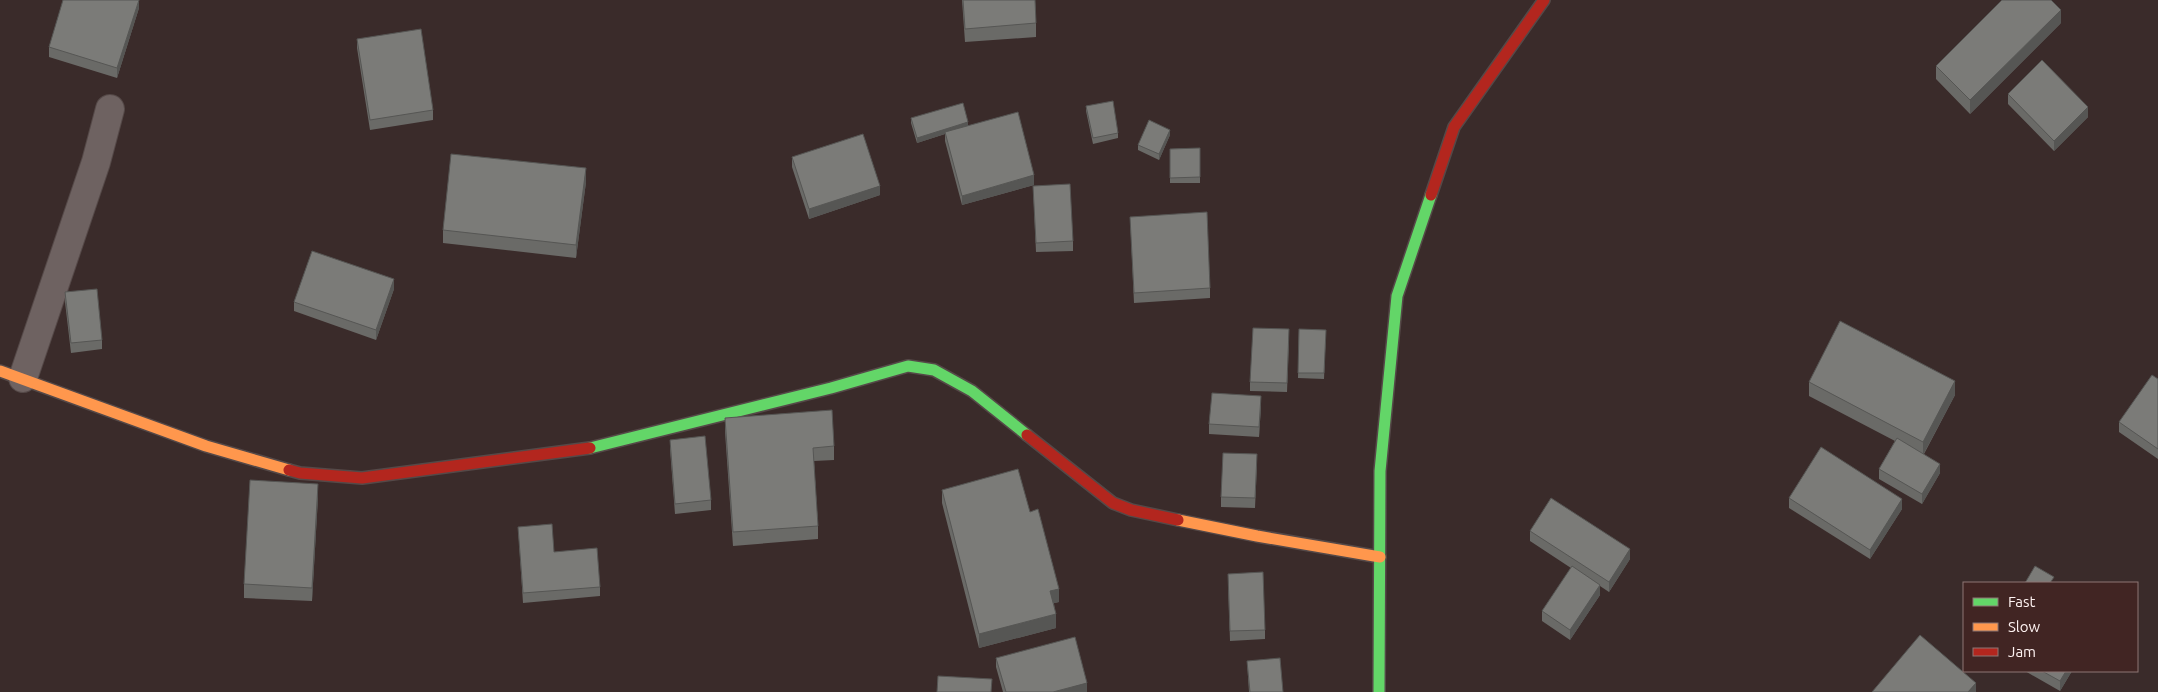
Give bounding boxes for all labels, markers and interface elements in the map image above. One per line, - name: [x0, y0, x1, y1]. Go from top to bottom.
- legend: [1963, 582, 2138, 672]
- text: Fast: [2008, 593, 2036, 610]
- text: Slow: [2008, 618, 2041, 635]
- text: Jam: [2008, 643, 2036, 660]

